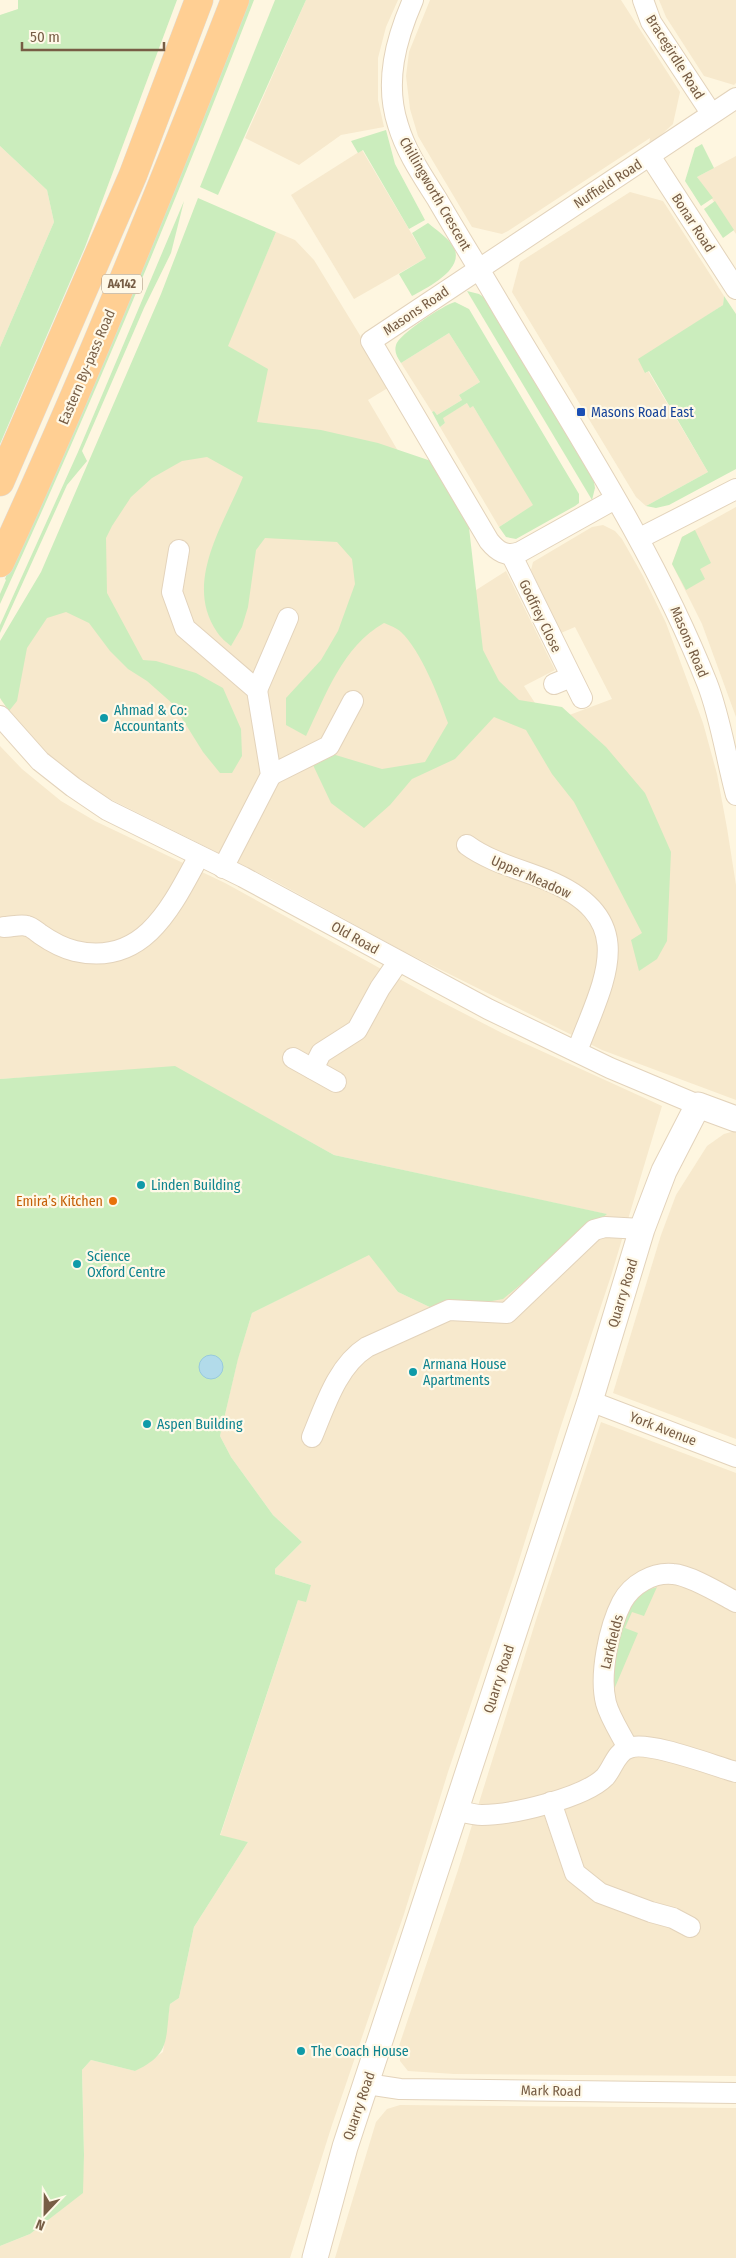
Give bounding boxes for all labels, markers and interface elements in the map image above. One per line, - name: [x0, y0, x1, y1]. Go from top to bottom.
- street label: Bracegirdle Road: [642, 12, 708, 102]
- scale bar: [22, 20, 165, 52]
- text: 50 m: [30, 28, 60, 46]
- street label: Chillingworth Crescent: [396, 134, 475, 254]
- street label: Nuffield Road: [571, 156, 645, 212]
- street label: Bonar Road: [668, 190, 718, 256]
- road number: A4142: [102, 274, 142, 294]
- street label: Masons Road: [380, 283, 452, 339]
- street label: Eastern By-pass Road: [55, 307, 119, 427]
- place label: Masons Road East: [591, 404, 694, 421]
- marker: Masons Road East: [575, 406, 587, 418]
- street label: Godfrey Close: [515, 577, 565, 655]
- street label: Masons Road: [666, 604, 712, 680]
- place label: Ahmad & Co: Accountants: [114, 702, 187, 735]
- marker: Ahmad & Co: Accountants: [98, 712, 110, 724]
- street label: Upper Meadow: [488, 852, 574, 902]
- street label: Old Road: [328, 918, 382, 958]
- place label: Linden Building: [151, 1177, 241, 1194]
- marker: Linden Building: [135, 1179, 147, 1191]
- place label: Emira’s Kitchen: [16, 1193, 103, 1210]
- marker: Emira’s Kitchen: [107, 1195, 119, 1207]
- place label: Science Oxford Centre: [87, 1248, 166, 1281]
- street label: Quarry Road: [604, 1256, 642, 1330]
- marker: Science Oxford Centre: [71, 1258, 83, 1270]
- place label: Armana House Apartments: [423, 1356, 507, 1389]
- marker: Armana House Apartments: [407, 1366, 419, 1378]
- street label: York Avenue: [627, 1408, 699, 1450]
- place label: Aspen Building: [157, 1416, 243, 1433]
- marker: Aspen Building: [141, 1418, 153, 1430]
- street label: Larkfields: [597, 1613, 627, 1671]
- street label: Quarry Road: [480, 1642, 518, 1716]
- place label: The Coach House: [311, 2043, 409, 2060]
- marker: The Coach House: [295, 2045, 307, 2057]
- street label: Quarry Road: [339, 2070, 379, 2142]
- street label: Mark Road: [521, 2082, 581, 2100]
- north arrow: [20, 2188, 70, 2238]
- text: N: [33, 2215, 47, 2234]

